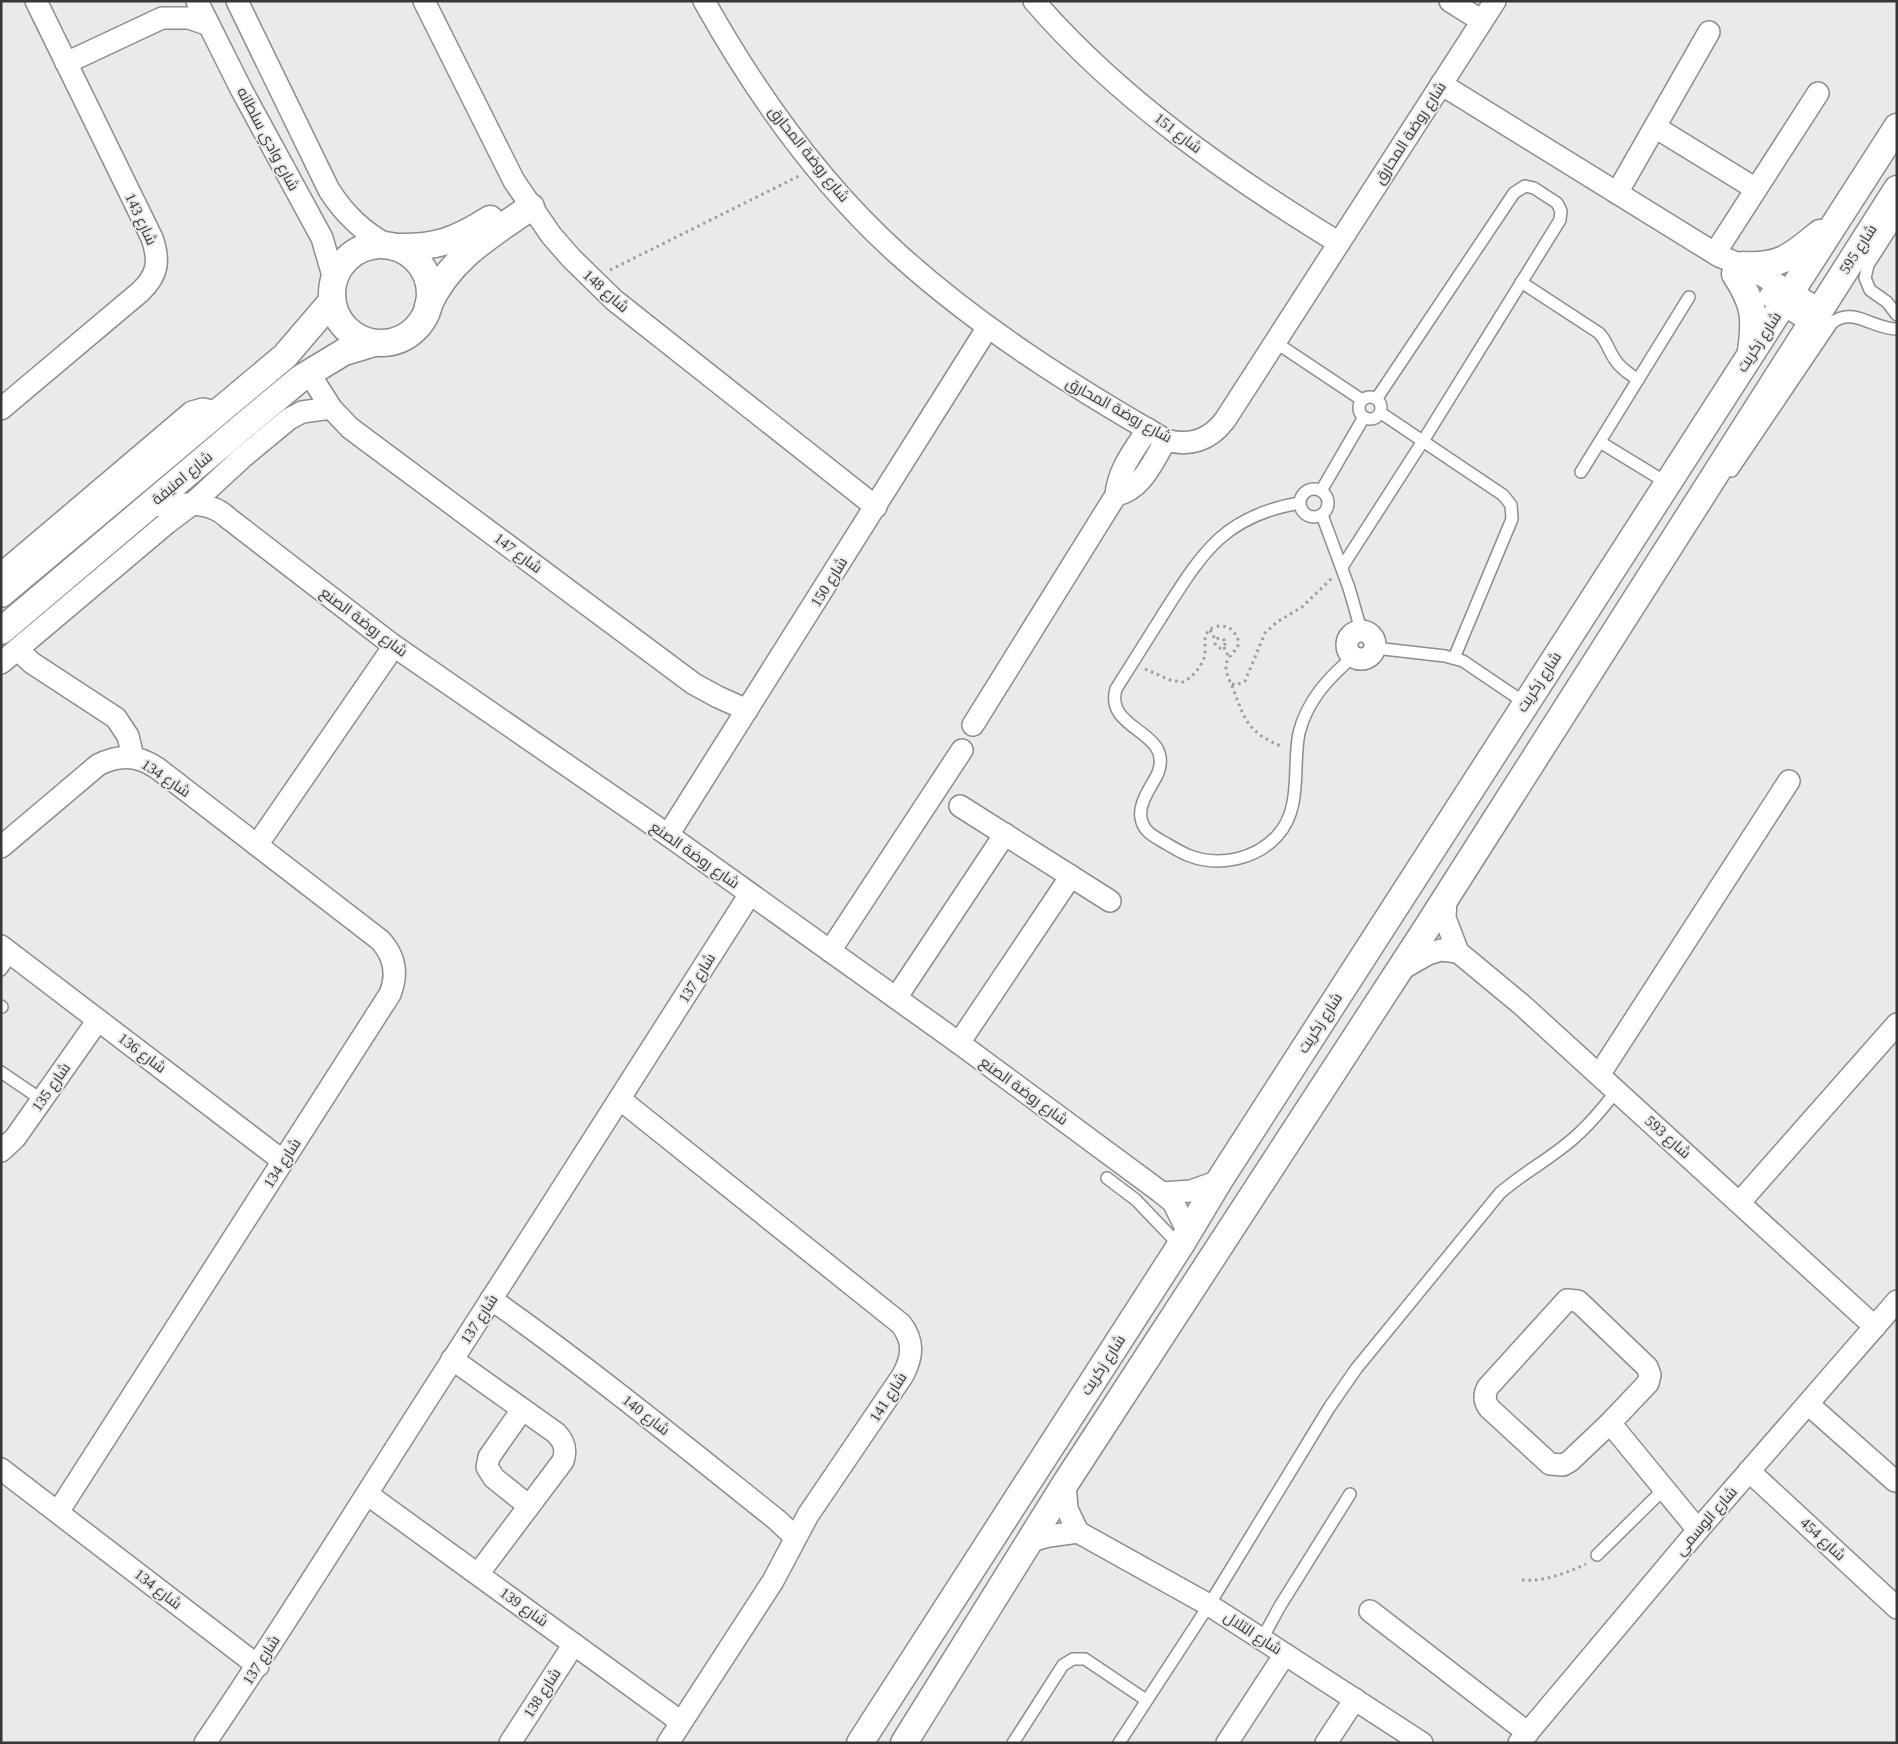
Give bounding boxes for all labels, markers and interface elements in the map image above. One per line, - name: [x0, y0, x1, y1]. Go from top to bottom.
- street label: شارع روضة المحارق: [1371, 79, 1451, 189]
- street label: شارع وادي سلطانه: [230, 85, 302, 195]
- street label: شارع روضة المحارق: [763, 103, 852, 207]
- street label: شارع 151: [1149, 110, 1205, 159]
- street label: شارع 143: [119, 191, 160, 249]
- street label: شارع 595: [1836, 221, 1882, 278]
- street label: شارع 148: [578, 267, 632, 318]
- street label: شارع زكريت: [1734, 309, 1787, 377]
- street label: شارع روضة المحارق: [1062, 374, 1175, 448]
- street label: شارع امنيفة: [149, 448, 217, 510]
- street label: شارع 147: [489, 530, 545, 578]
- street label: شارع 150: [808, 554, 853, 611]
- street label: شارع روضة الصنع: [316, 584, 411, 662]
- street label: شارع زكريت: [1514, 649, 1567, 717]
- street label: شارع 134: [137, 756, 193, 803]
- street label: شارع روضة الصنع: [646, 818, 742, 894]
- street label: شارع 137: [676, 950, 721, 1007]
- street label: شارع زكريت: [1295, 990, 1348, 1058]
- street label: شارع 136: [113, 1030, 169, 1078]
- street label: شارع روضة الصنع: [975, 1054, 1071, 1131]
- street label: شارع 135: [29, 1060, 76, 1116]
- street label: شارع 593: [1640, 1113, 1694, 1164]
- street label: شارع 134: [260, 1135, 306, 1192]
- street label: شارع 137: [457, 1291, 503, 1348]
- street label: شارع زكريت: [1078, 1332, 1131, 1400]
- street label: شارع 141: [866, 1369, 912, 1426]
- street label: شارع 140: [617, 1392, 673, 1441]
- street label: شارع الوسمي: [1672, 1484, 1743, 1561]
- street label: شارع 454: [1795, 1514, 1849, 1566]
- street label: شارع 134: [129, 1566, 185, 1615]
- street label: شارع 139: [495, 1584, 551, 1632]
- street label: شارع التلال: [1220, 1608, 1285, 1660]
- street label: شارع 137: [239, 1632, 285, 1689]
- street label: شارع 138: [520, 1665, 566, 1722]

